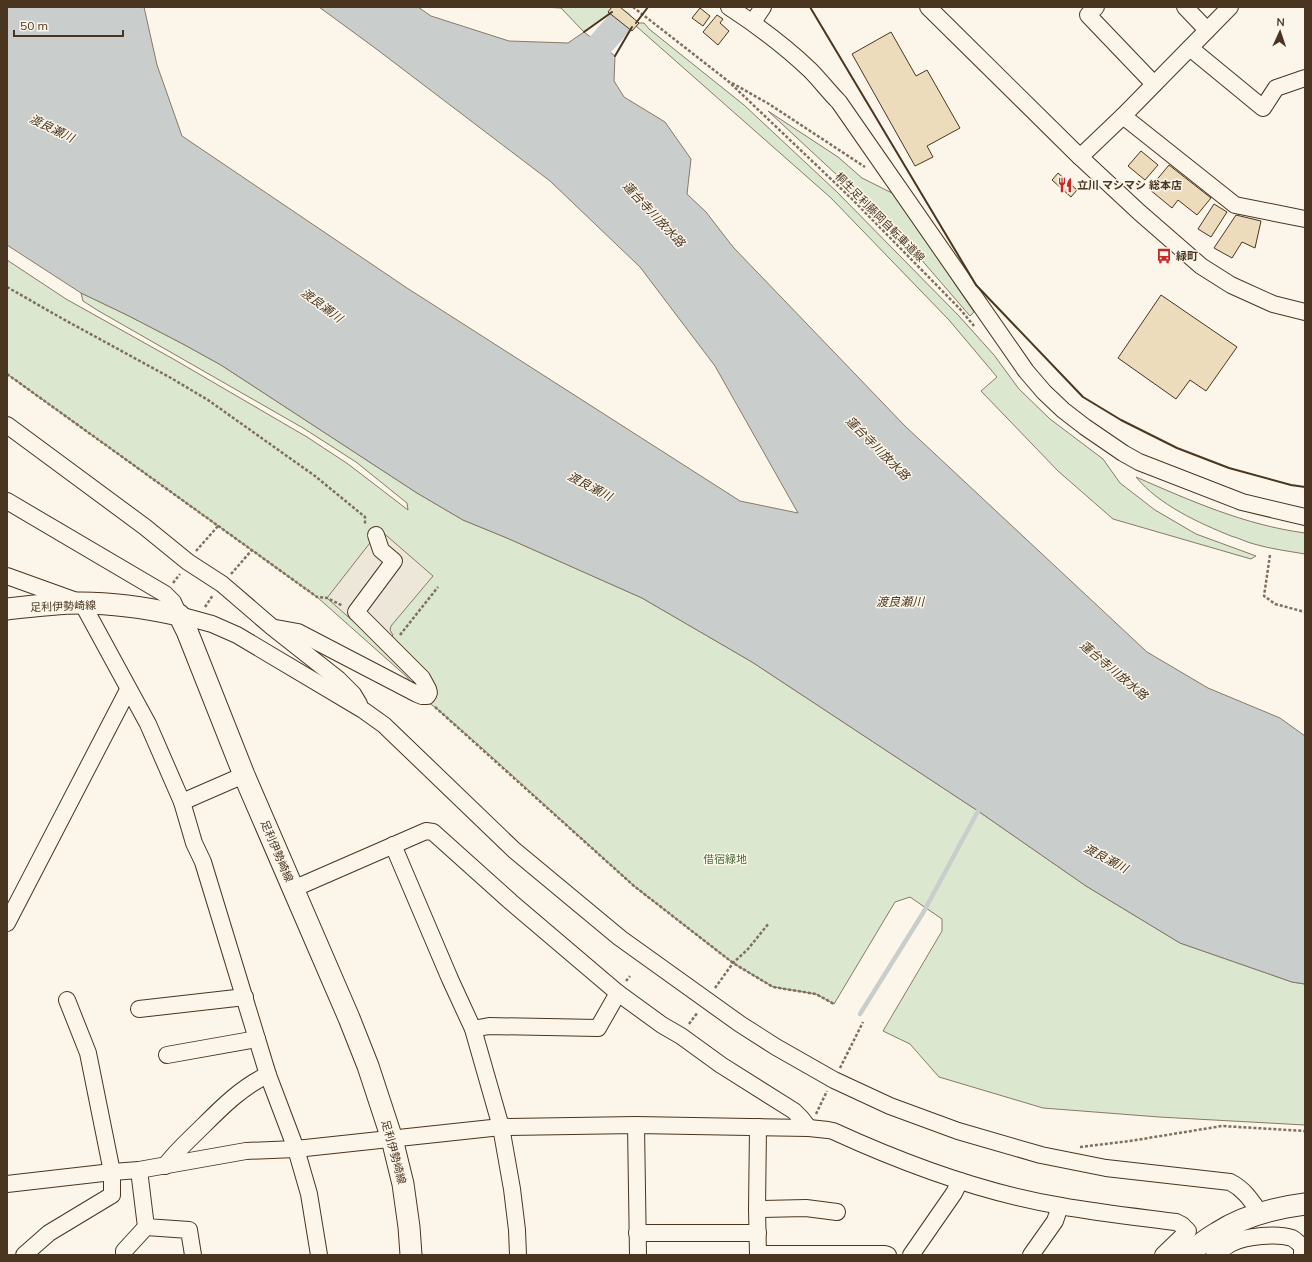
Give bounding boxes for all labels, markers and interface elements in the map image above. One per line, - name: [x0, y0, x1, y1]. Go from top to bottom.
- scale bar: [14, 12, 123, 38]
- north arrow: [1260, 12, 1300, 52]
- text: N: [1276, 15, 1285, 29]
- text: 50 m: [20, 18, 48, 33]
- water label: 渡良瀬川: [27, 111, 79, 146]
- street label: 桐生足利藤岡自転車道線: [832, 169, 928, 265]
- restaurant icon: 立川 マシマシ 総本店: [1056, 176, 1074, 194]
- water label: 蓮台寺川放水路: [620, 178, 689, 251]
- place label: 立川 マシマシ 総本店: [1077, 178, 1182, 192]
- bus stop icon: 緑町: [1155, 247, 1173, 265]
- place label: 緑町: [1176, 249, 1198, 263]
- water label: 渡良瀬川: [298, 285, 347, 327]
- water label: 蓮台寺川放水路: [843, 413, 914, 484]
- water label: 渡良瀬川: [565, 468, 616, 505]
- water label: 渡良瀬川: [876, 594, 926, 609]
- street label: 足利伊勢崎線: [30, 598, 96, 614]
- water label: 蓮台寺川放水路: [1077, 637, 1152, 703]
- street label: 足利伊勢崎線: [258, 818, 296, 884]
- water label: 渡良瀬川: [1081, 840, 1132, 877]
- park label: 借宿緑地: [703, 852, 747, 866]
- street label: 足利伊勢崎線: [379, 1118, 409, 1186]

